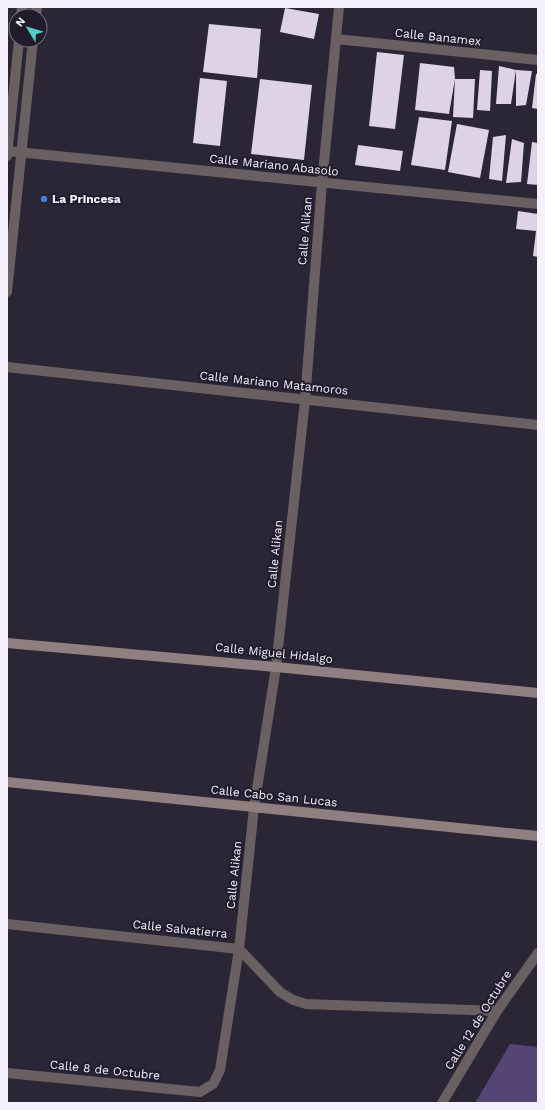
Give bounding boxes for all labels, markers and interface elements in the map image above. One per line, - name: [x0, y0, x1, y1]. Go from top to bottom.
- north arrow: [8, 8, 48, 48]
- text: N: [13, 15, 28, 29]
- street label: Calle Banamex: [394, 26, 482, 48]
- street label: Calle Mariano Abasolo: [209, 151, 339, 179]
- place label: La Princesa: [52, 192, 121, 206]
- marker: La Princesa: [39, 194, 49, 204]
- street label: Calle Alikan: [295, 196, 315, 266]
- street label: Calle Mariano Matamoros: [199, 368, 349, 398]
- street label: Calle Alikan: [264, 519, 286, 589]
- street label: Calle Miguel Hidalgo: [214, 640, 334, 666]
- street label: Calle Cabo San Lucas: [210, 782, 338, 810]
- street label: Calle Alikan: [223, 840, 245, 910]
- street label: Calle Salvatierra: [132, 917, 228, 941]
- street label: Calle 12 de Octubre: [442, 968, 514, 1072]
- street label: Calle 8 de Octubre: [49, 1057, 161, 1083]

